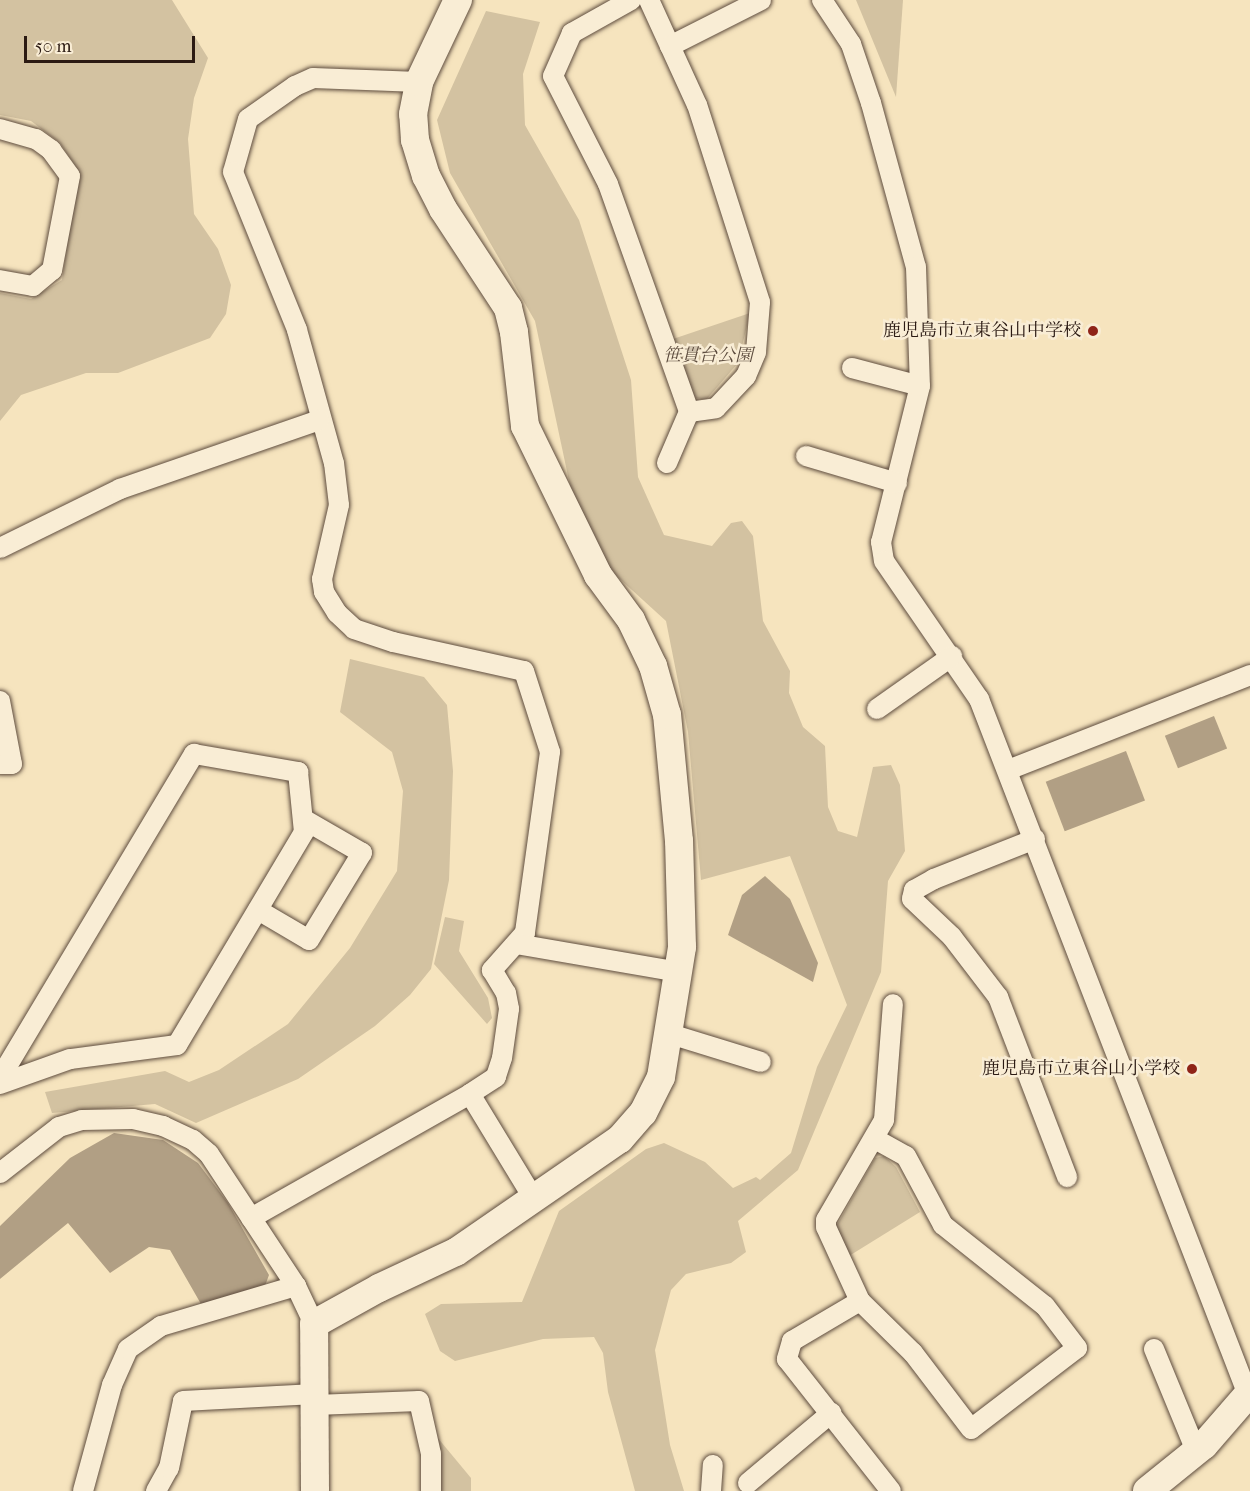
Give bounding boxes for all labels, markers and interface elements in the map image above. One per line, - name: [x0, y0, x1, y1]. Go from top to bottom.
- scale bar: [27, 24, 198, 62]
- text: 50 m: [35, 36, 71, 57]
- place label: 鹿児島市立東谷山中学校: [883, 320, 1081, 342]
- marker: 鹿児島市立東谷山中学校: [1086, 324, 1100, 338]
- park label: 笹貫台公園: [663, 345, 753, 367]
- place label: 鹿児島市立東谷山小学校: [982, 1058, 1180, 1080]
- marker: 鹿児島市立東谷山小学校: [1185, 1062, 1199, 1076]

